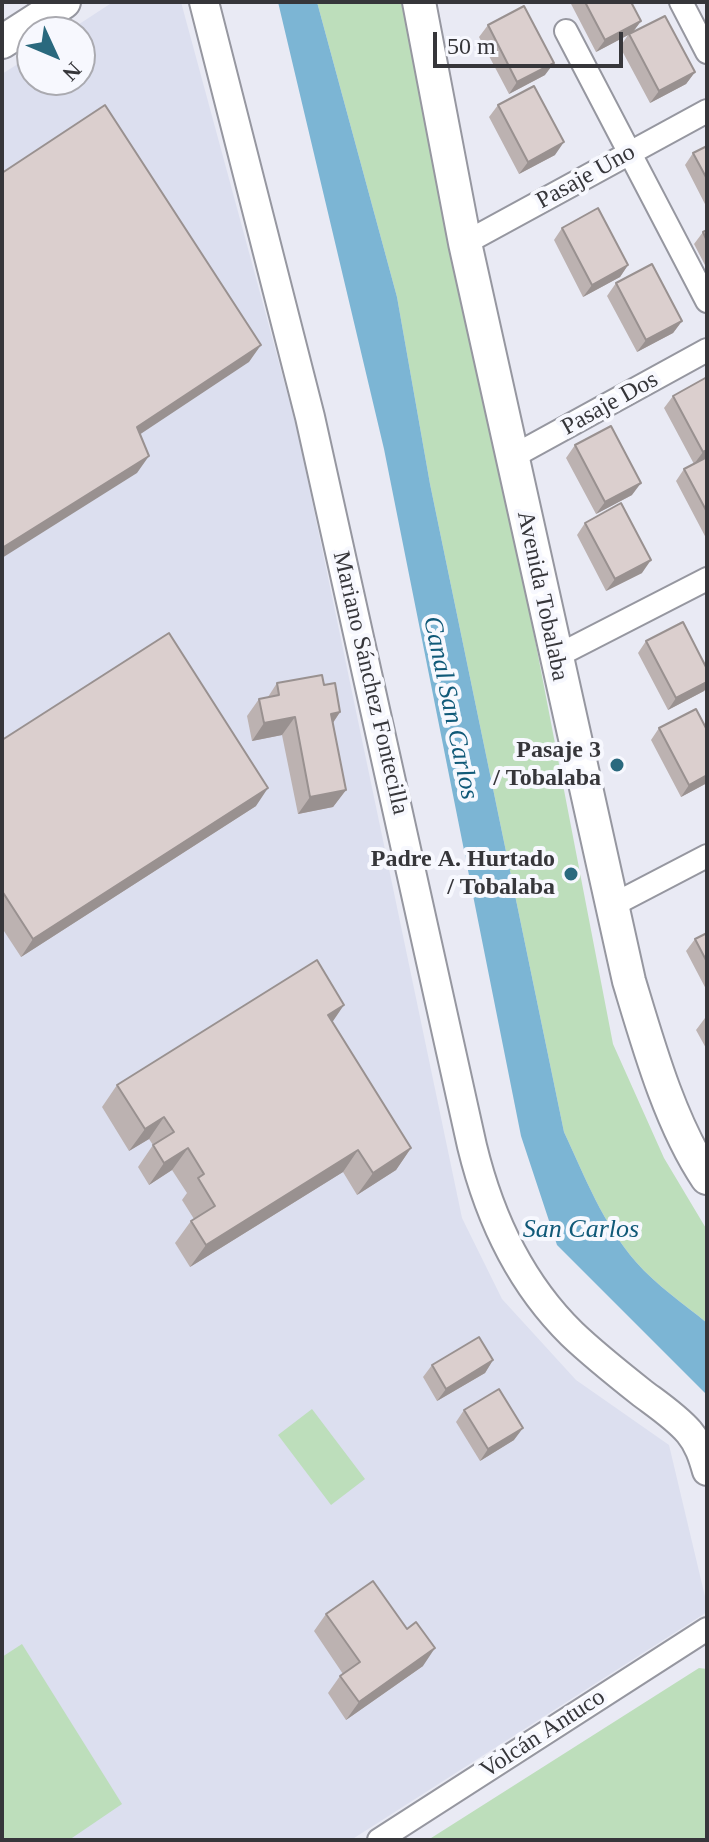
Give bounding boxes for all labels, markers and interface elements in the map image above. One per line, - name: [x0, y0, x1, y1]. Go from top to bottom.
- north arrow: [16, 16, 96, 96]
- scale bar: [437, 16, 627, 66]
- text: 50 m: [447, 33, 496, 59]
- text: N: [58, 57, 87, 86]
- street label: Pasaje Uno: [532, 138, 640, 216]
- street label: Pasaje Dos: [557, 366, 663, 442]
- street label: Avenida Tobalaba: [510, 508, 574, 684]
- street label: Mariano Sánchez Fontecilla: [326, 549, 414, 817]
- water label: Canal San Carlos: [415, 614, 485, 802]
- place label: Pasaje 3 / Tobalaba: [493, 737, 601, 793]
- marker: Pasaje 3 / Tobalaba: [608, 756, 626, 774]
- place label: Padre A. Hurtado / Tobalaba: [371, 846, 555, 902]
- marker: Padre A. Hurtado / Tobalaba: [562, 865, 580, 883]
- water label: San Carlos: [523, 1214, 639, 1246]
- street label: Volcán Antuco: [475, 1683, 611, 1785]

